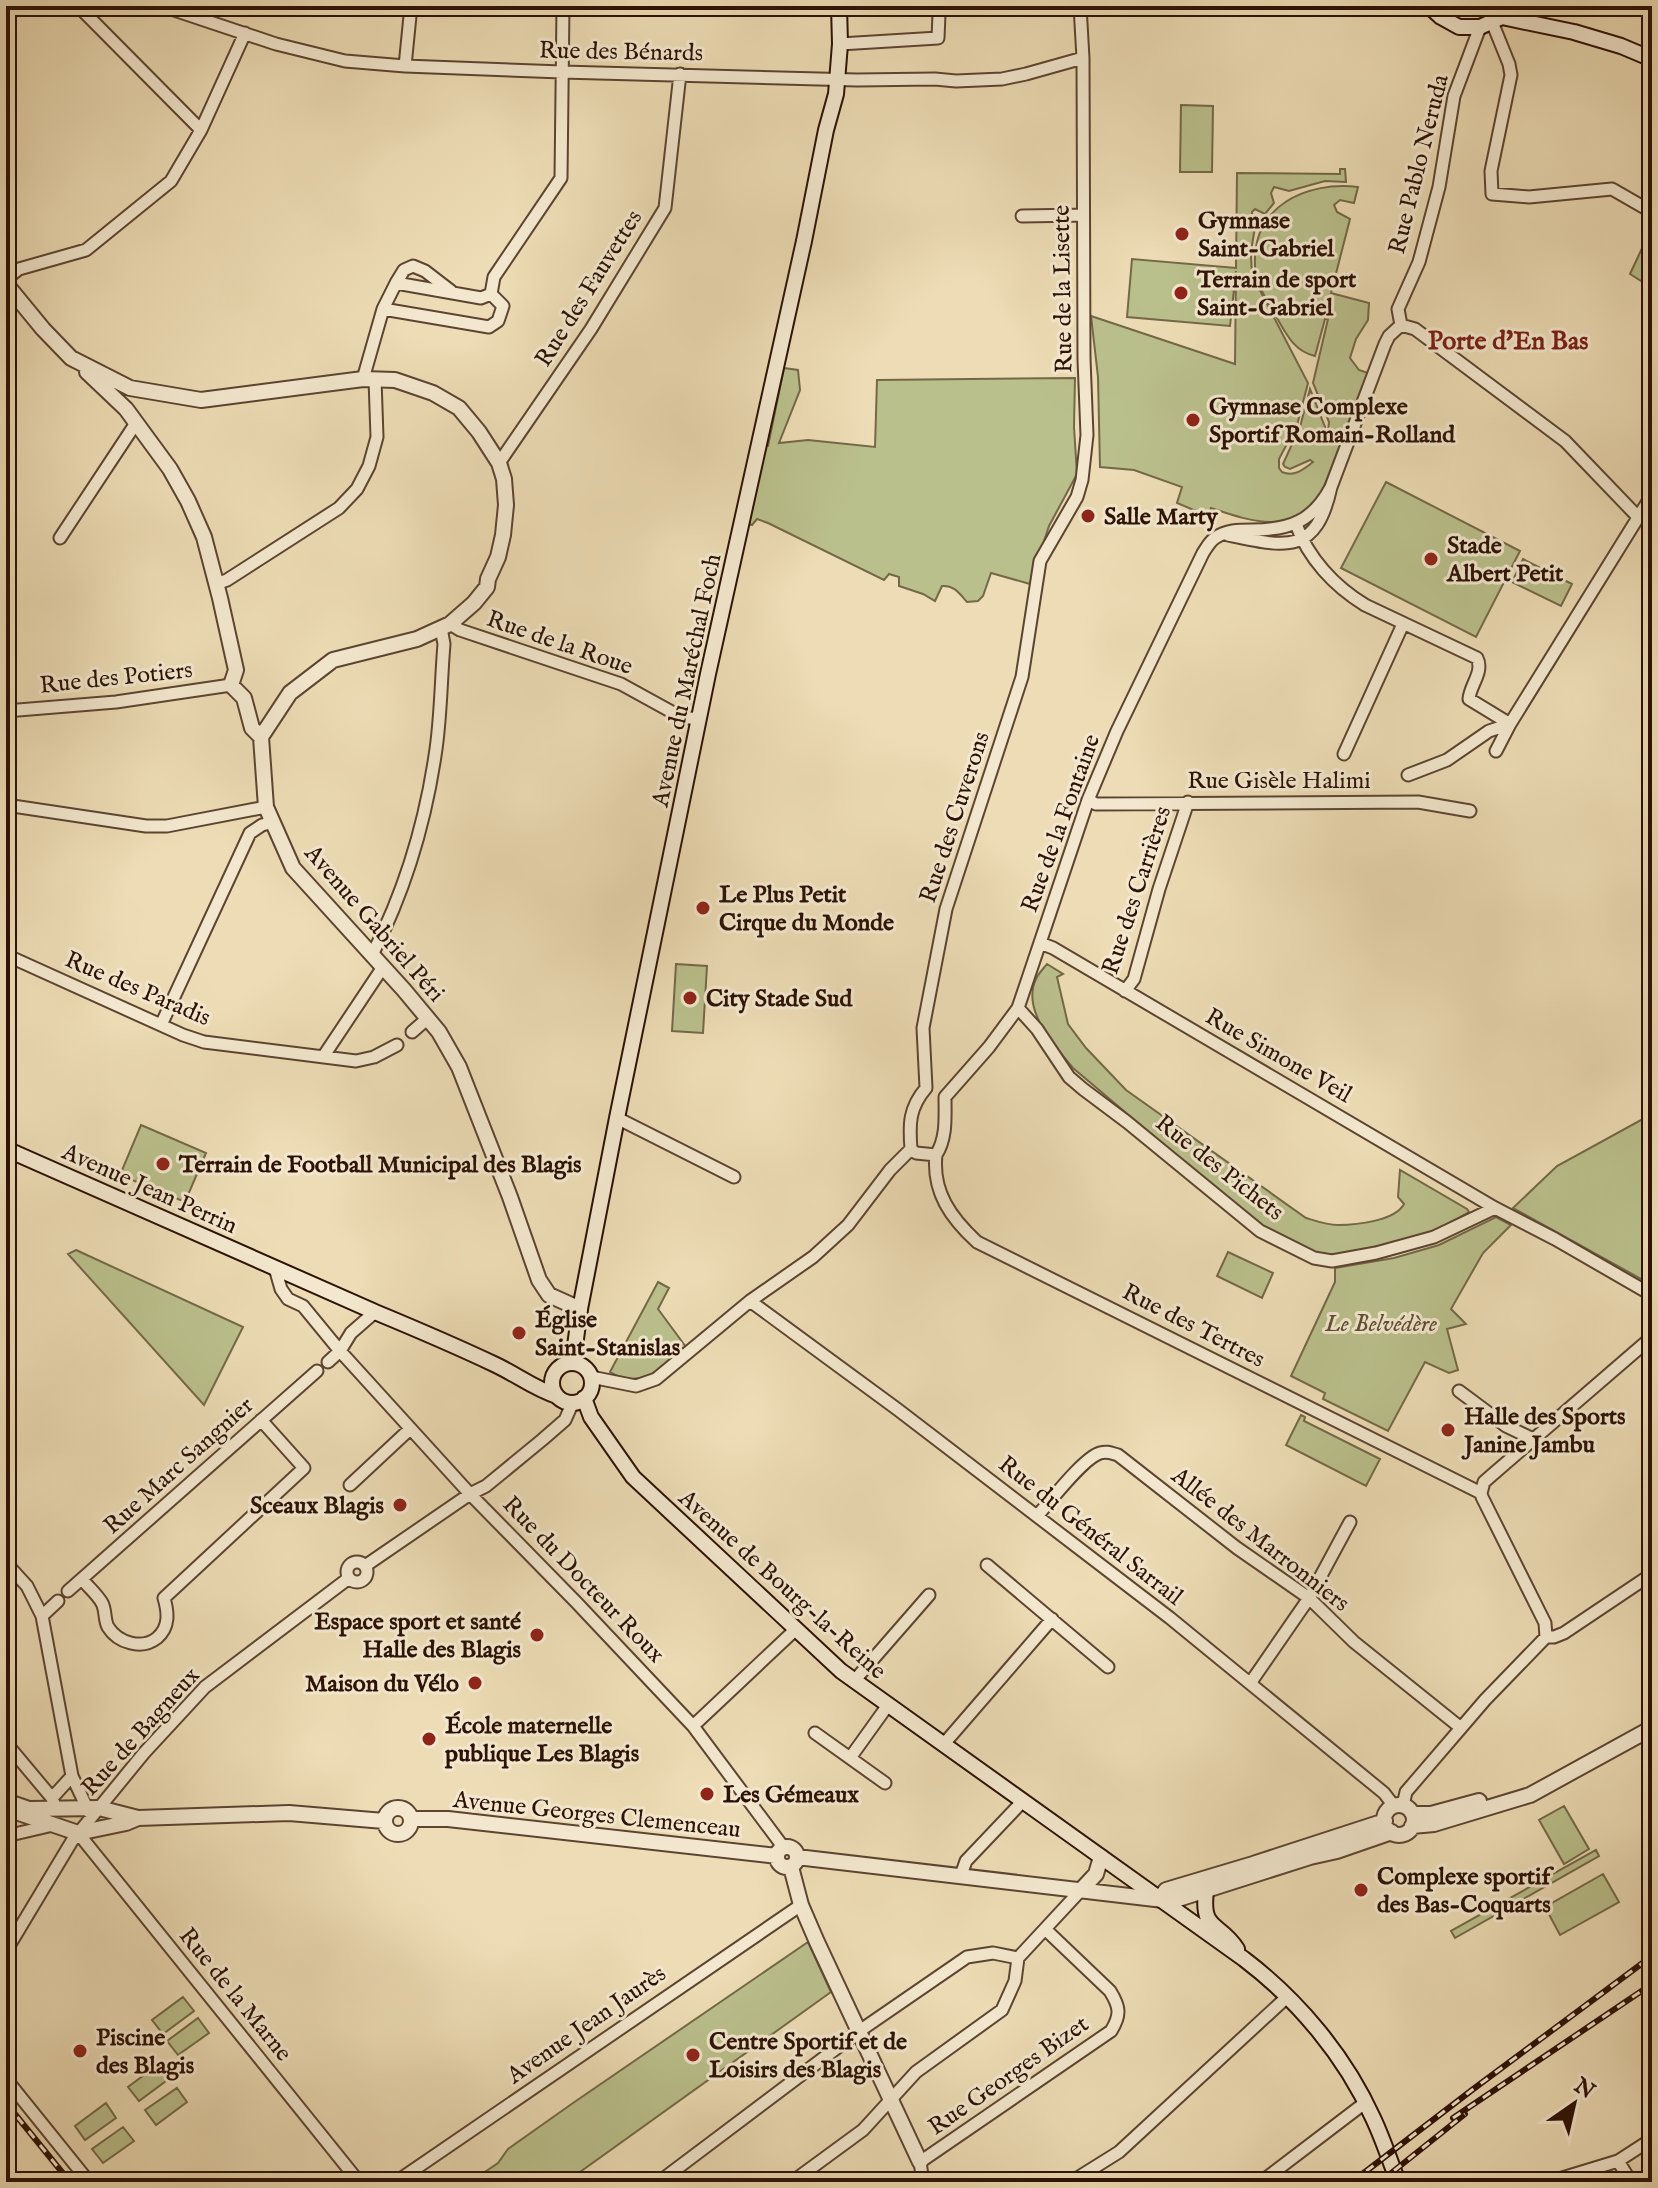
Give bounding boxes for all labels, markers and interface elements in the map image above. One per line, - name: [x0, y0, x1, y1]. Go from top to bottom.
- street label: Rue des Bénards: [538, 36, 703, 69]
- street label: Rue Pablo Neruda: [1382, 71, 1457, 257]
- street label: Rue des Fauvettes: [529, 204, 650, 373]
- street label: Rue de la Lisette: [1047, 204, 1080, 373]
- place label: Gymnase Saint-Gabriel: [1198, 206, 1335, 265]
- marker: Gymnase Saint-Gabriel: [1173, 225, 1191, 243]
- place label: Terrain de sport Saint-Gabriel: [1196, 265, 1357, 324]
- marker: Terrain de sport Saint-Gabriel: [1172, 284, 1190, 302]
- district label: Porte d'En Bas: [1428, 325, 1588, 358]
- place label: Gymnase Complexe Sportif Romain-Rolland: [1209, 392, 1456, 451]
- marker: Gymnase Complexe Sportif Romain-Rolland: [1184, 411, 1202, 429]
- place label: Salle Marty: [1104, 502, 1219, 533]
- marker: Salle Marty: [1079, 507, 1097, 525]
- place label: Stade Albert Petit: [1446, 531, 1564, 590]
- marker: Stade Albert Petit: [1422, 550, 1440, 568]
- street label: Avenue du Maréchal Foch: [645, 551, 730, 811]
- street label: Rue de la Roue: [482, 604, 637, 683]
- street label: Rue des Potiers: [38, 655, 194, 702]
- street label: Rue des Cuverons: [913, 728, 998, 907]
- street label: Rue de la Fontaine: [1015, 730, 1108, 917]
- street label: Rue Gisèle Halimi: [1187, 766, 1371, 797]
- street label: Rue des Carrières: [1096, 802, 1179, 979]
- street label: Avenue Gabriel Péri: [296, 838, 451, 1009]
- place label: Le Plus Petit Cirque du Monde: [719, 880, 894, 939]
- marker: Le Plus Petit Cirque du Monde: [694, 899, 712, 917]
- street label: Rue des Paradis: [60, 945, 215, 1034]
- place label: City Stade Sud: [706, 984, 853, 1015]
- marker: City Stade Sud: [681, 989, 699, 1007]
- street label: Rue Simone Veil: [1199, 1002, 1358, 1111]
- street label: Rue des Pichets: [1148, 1108, 1290, 1228]
- street label: Avenue Jean Perrin: [56, 1136, 242, 1242]
- place label: Terrain de Football Municipal des Blagis: [178, 1150, 582, 1181]
- marker: Terrain de Football Municipal des Blagis: [154, 1155, 172, 1173]
- street label: Rue des Tertres: [1117, 1277, 1270, 1376]
- place label: Église Saint-Stanislas: [535, 1305, 681, 1364]
- park label: Le Belvédère: [1324, 1309, 1437, 1340]
- marker: Église Saint-Stanislas: [510, 1324, 528, 1342]
- street label: Rue Marc Sangnier: [97, 1390, 261, 1542]
- place label: Halle des Sports Janine Jambu: [1461, 1402, 1626, 1461]
- marker: Halle des Sports Janine Jambu: [1439, 1421, 1457, 1439]
- street label: Rue du Général Sarrail: [992, 1449, 1189, 1613]
- street label: Allée des Marronniers: [1164, 1460, 1355, 1619]
- street label: Avenue de Bourg-la-Reine: [671, 1483, 892, 1687]
- street label: Rue du Docteur Roux: [495, 1490, 671, 1670]
- place label: Sceaux Blagis: [250, 1491, 385, 1522]
- marker: Sceaux Blagis: [391, 1496, 409, 1514]
- place label: Espace sport et santé Halle des Blagis: [314, 1607, 522, 1666]
- marker: Espace sport et santé Halle des Blagis: [528, 1626, 546, 1644]
- street label: Rue de Bagneux: [75, 1661, 207, 1803]
- place label: Maison du Vélo: [305, 1669, 459, 1700]
- marker: Maison du Vélo: [466, 1674, 484, 1692]
- place label: École maternelle publique Les Blagis: [444, 1711, 640, 1770]
- marker: École maternelle publique Les Blagis: [420, 1730, 438, 1748]
- place label: Les Gémeaux: [723, 1780, 859, 1811]
- street label: Avenue Georges Clemenceau: [450, 1785, 742, 1846]
- marker: Les Gémeaux: [698, 1785, 716, 1803]
- place label: Complexe sportif des Bas-Coquarts: [1377, 1862, 1555, 1921]
- marker: Complexe sportif des Bas-Coquarts: [1352, 1881, 1370, 1899]
- street label: Rue de la Marne: [171, 1922, 298, 2068]
- street label: Avenue Jean Jaurès: [500, 1959, 673, 2092]
- street label: Rue Georges Bizet: [923, 2009, 1095, 2143]
- place label: Piscine des Blagis: [96, 2023, 195, 2082]
- place label: Centre Sportif et de Loisirs des Blagis: [709, 2027, 907, 2086]
- marker: Piscine des Blagis: [71, 2042, 89, 2060]
- marker: Centre Sportif et de Loisirs des Blagis: [684, 2046, 702, 2064]
- north arrow: [1534, 2064, 1614, 2144]
- text: N: [1568, 2072, 1600, 2106]

